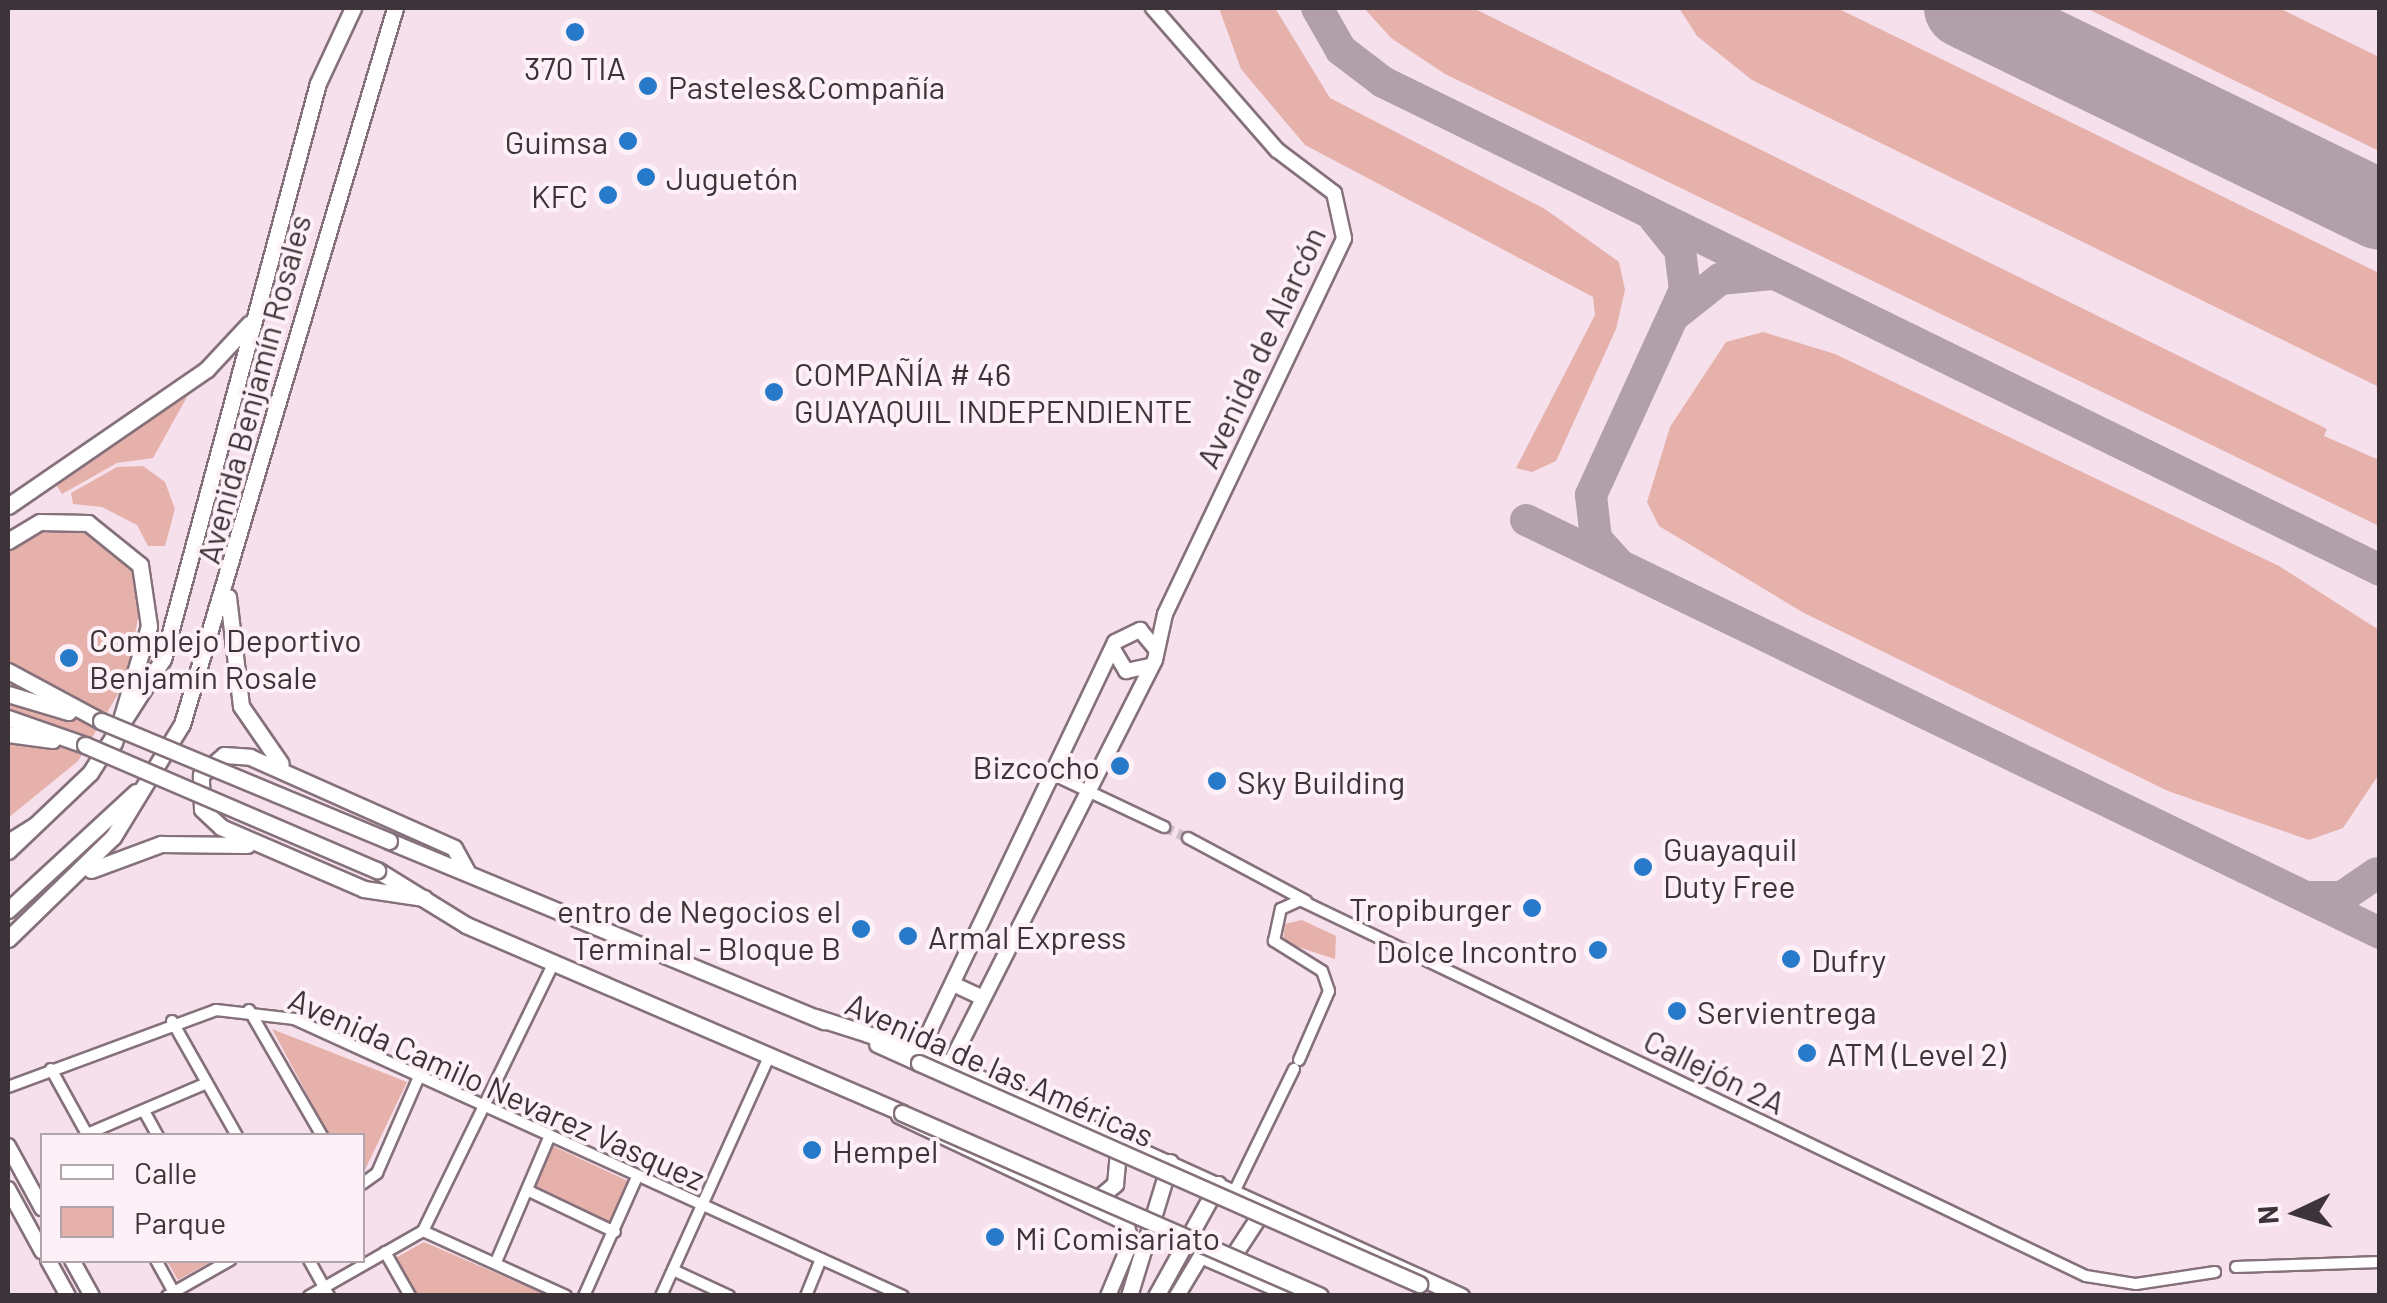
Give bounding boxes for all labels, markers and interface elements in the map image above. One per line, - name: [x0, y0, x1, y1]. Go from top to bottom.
- marker: 370 TIA: [564, 21, 586, 43]
- place label: 370 TIA: [524, 48, 626, 86]
- place label: Pasteles&Compañía: [668, 67, 945, 105]
- marker: Pasteles&Compañía: [637, 75, 659, 97]
- place label: Guimsa: [505, 122, 608, 160]
- marker: Guimsa: [617, 130, 639, 152]
- place label: Juguetón: [666, 158, 798, 196]
- marker: Juguetón: [635, 166, 657, 188]
- place label: KFC: [531, 176, 588, 214]
- marker: KFC: [597, 184, 619, 206]
- street label: Avenida Benjamín Rosales: [188, 210, 318, 568]
- street label: Avenida de Alarcón: [1187, 220, 1333, 474]
- place label: COMPAÑÍA # 46 GUAYAQUIL INDEPENDIENTE: [794, 355, 1193, 430]
- marker: COMPAÑÍA # 46 GUAYAQUIL INDEPENDIENTE: [763, 381, 785, 403]
- place label: Complejo Deportivo Benjamín Rosale: [89, 621, 362, 696]
- marker: Complejo Deportivo Benjamín Rosale: [58, 647, 80, 669]
- place label: Bizcocho: [972, 747, 1100, 785]
- marker: Bizcocho: [1109, 755, 1131, 777]
- place label: Sky Building: [1237, 762, 1405, 800]
- marker: Sky Building: [1206, 770, 1228, 792]
- place label: Guayaquil Duty Free: [1663, 830, 1797, 905]
- marker: Guayaquil Duty Free: [1632, 856, 1654, 878]
- place label: Tropiburger: [1349, 889, 1512, 927]
- place label: entro de Negocios el Terminal - Bloque B: [557, 892, 841, 967]
- marker: Tropiburger: [1521, 897, 1543, 919]
- place label: Armal Express: [928, 917, 1126, 955]
- marker: entro de Negocios el Terminal - Bloque B: [850, 918, 872, 940]
- marker: Armal Express: [897, 925, 919, 947]
- place label: Dolce Incontro: [1376, 931, 1578, 969]
- marker: Dolce Incontro: [1587, 939, 1609, 961]
- place label: Dufry: [1811, 940, 1886, 978]
- marker: Dufry: [1780, 948, 1802, 970]
- street label: Avenida Camilo Nevarez Vasquez: [283, 979, 711, 1197]
- street label: Avenida de las Américas: [840, 984, 1160, 1154]
- place label: Servientrega: [1697, 992, 1877, 1030]
- marker: Servientrega: [1666, 1000, 1688, 1022]
- street label: Callejón 2A: [1638, 1020, 1792, 1122]
- place label: ATM (Level 2): [1827, 1034, 2006, 1072]
- marker: ATM (Level 2): [1796, 1042, 1818, 1064]
- place label: Hempel: [832, 1131, 938, 1169]
- legend: [40, 1133, 365, 1263]
- marker: Hempel: [801, 1139, 823, 1161]
- text: Calle: [134, 1154, 197, 1190]
- north arrow: [2247, 1163, 2347, 1263]
- text: Parque: [134, 1204, 226, 1240]
- text: N: [2249, 1205, 2285, 1226]
- place label: Mi Comisariato: [1015, 1218, 1220, 1256]
- marker: Mi Comisariato: [984, 1226, 1006, 1248]

